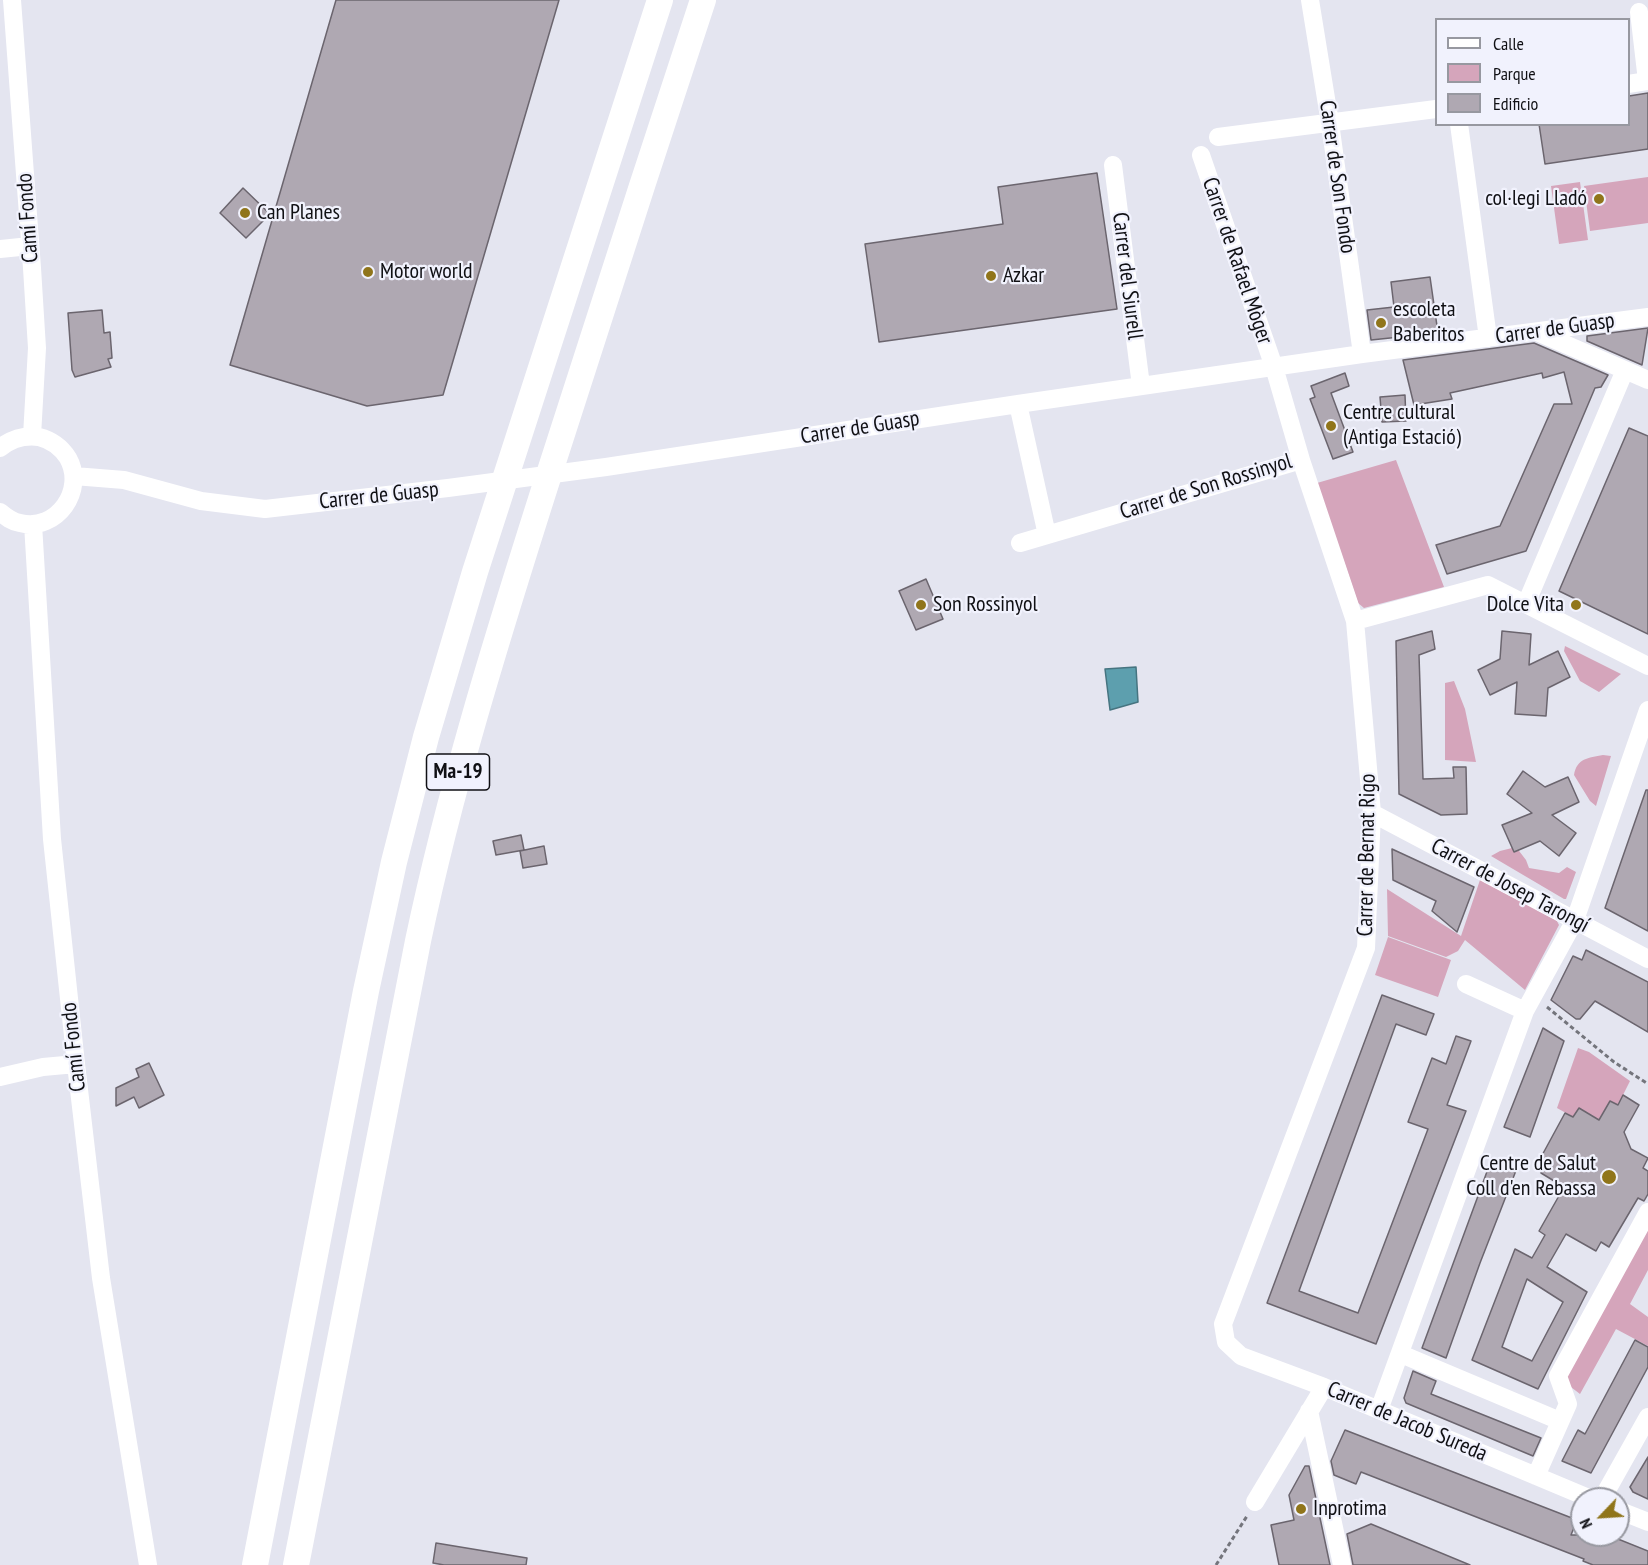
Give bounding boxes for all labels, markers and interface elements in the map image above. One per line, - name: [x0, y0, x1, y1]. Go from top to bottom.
- legend: [1435, 18, 1630, 126]
- text: Calle: [1493, 32, 1524, 55]
- text: Parque: [1493, 62, 1536, 85]
- text: Edificio: [1493, 92, 1538, 115]
- street label: Carrer de Son Fondo: [1313, 99, 1361, 255]
- street label: Camí Fondo: [12, 172, 44, 264]
- street label: Carrer de Rafael Mòger: [1196, 174, 1278, 348]
- place label: col·legi Lladó: [1485, 186, 1587, 212]
- marker: col·legi Lladó: [1592, 192, 1606, 206]
- place label: Can Planes: [257, 200, 340, 226]
- marker: Can Planes: [238, 206, 252, 220]
- street label: Carrer del Siurell: [1106, 211, 1148, 341]
- place label: Motor world: [380, 259, 473, 285]
- place label: Azkar: [1003, 263, 1044, 289]
- marker: Motor world: [361, 265, 375, 279]
- marker: Azkar: [984, 269, 998, 283]
- place label: escoleta Baberitos: [1393, 297, 1464, 348]
- street label: Carrer de Guasp: [1494, 308, 1616, 350]
- marker: escoleta Baberitos: [1374, 316, 1388, 330]
- place label: Centre cultural (Antiga Estació): [1343, 400, 1461, 452]
- street label: Carrer de Guasp: [799, 406, 921, 450]
- marker: Centre cultural (Antiga Estació): [1324, 419, 1338, 433]
- street label: Carrer de Son Rossinyol: [1117, 448, 1295, 526]
- street label: Carrer de Guasp: [318, 477, 440, 515]
- place label: Son Rossinyol: [933, 592, 1038, 618]
- place label: Dolce Vita: [1487, 592, 1564, 618]
- marker: Son Rossinyol: [914, 598, 928, 612]
- marker: Dolce Vita: [1569, 598, 1583, 612]
- road number: Ma-19: [426, 754, 490, 790]
- street label: Carrer de Bernat Rigo: [1352, 773, 1382, 937]
- street label: Carrer de Josep Tarongí: [1426, 833, 1594, 939]
- street label: Camí Fondo: [56, 1001, 92, 1093]
- place label: Centre de Salut Coll d'en Rebassa: [1466, 1151, 1596, 1202]
- marker: Centre de Salut Coll d'en Rebassa: [1600, 1168, 1618, 1186]
- street label: Carrer de Jacob Sureda: [1323, 1376, 1491, 1468]
- north arrow: [1570, 1487, 1630, 1547]
- place label: Inprotima: [1313, 1496, 1387, 1522]
- marker: Inprotima: [1294, 1502, 1308, 1516]
- text: N: [1575, 1516, 1596, 1532]

